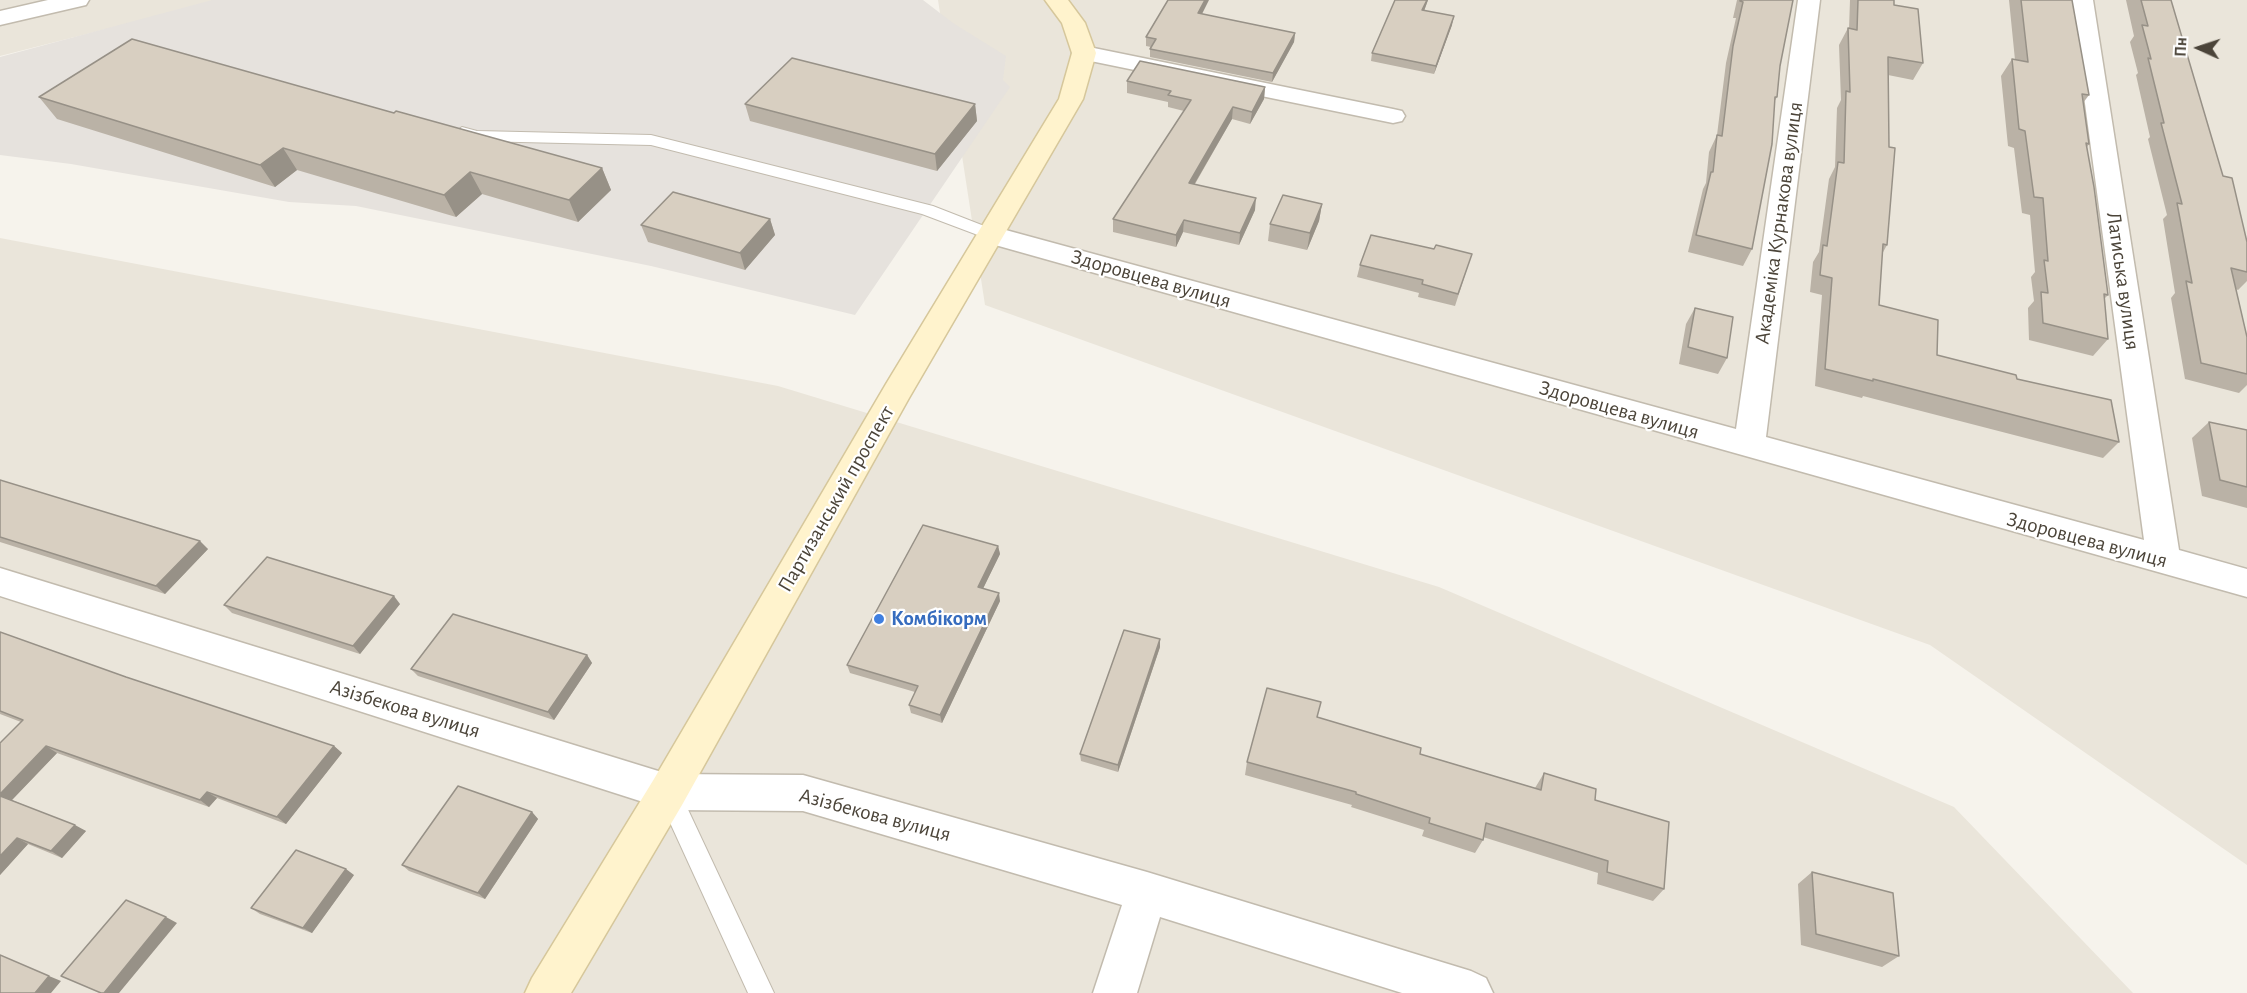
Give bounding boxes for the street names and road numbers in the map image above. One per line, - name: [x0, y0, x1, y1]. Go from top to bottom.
- street label: Академіка Курнакова вулиця: [1750, 100, 1808, 346]
- street label: Латиська вулиця: [2101, 210, 2145, 352]
- street label: Здоровцева вулиця: [1068, 244, 1234, 314]
- street label: Здоровцева вулиця: [1536, 375, 1702, 445]
- street label: Партизанський проспект: [772, 401, 900, 597]
- street label: Здоровцева вулиця: [2004, 506, 2170, 574]
- street label: Азізбекова вулиця: [327, 674, 483, 744]
- street label: Азізбекова вулиця: [796, 783, 954, 847]

